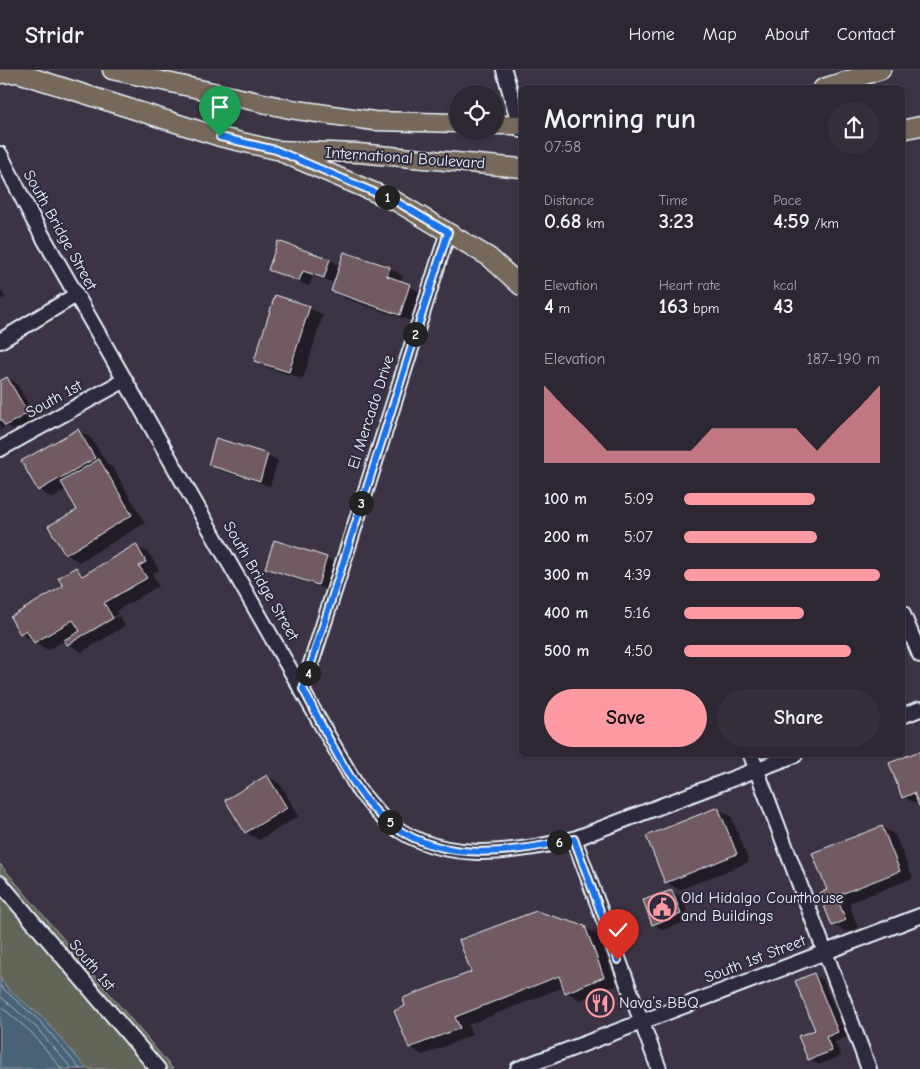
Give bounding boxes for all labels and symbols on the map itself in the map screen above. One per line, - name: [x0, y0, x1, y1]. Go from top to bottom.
- pin: [199, 86, 241, 137]
- street label: International Boulevard: [324, 143, 486, 173]
- street label: South Bridge Street: [20, 167, 101, 293]
- pin: 1: [374, 184, 400, 210]
- pin: 2: [402, 322, 428, 346]
- street label: El Mercado Drive: [344, 353, 398, 471]
- street label: South 1st: [23, 376, 86, 422]
- pin: 3: [348, 490, 374, 516]
- street label: South Bridge Street: [220, 518, 303, 644]
- pin: 4: [296, 660, 320, 686]
- pin: 5: [378, 810, 402, 834]
- pin: 6: [546, 830, 572, 854]
- place label: Old Hidalgo Courthouse and Buildings: [681, 889, 844, 925]
- public building icon: Old Hidalgo Courthouse and Buildings: [647, 892, 677, 922]
- pin: [597, 909, 639, 960]
- street label: South 1st Street: [702, 931, 809, 987]
- street label: South 1st: [65, 936, 119, 995]
- restaurant icon: Nava’s BBQ: [585, 988, 615, 1018]
- place label: Nava’s BBQ: [619, 994, 699, 1012]

